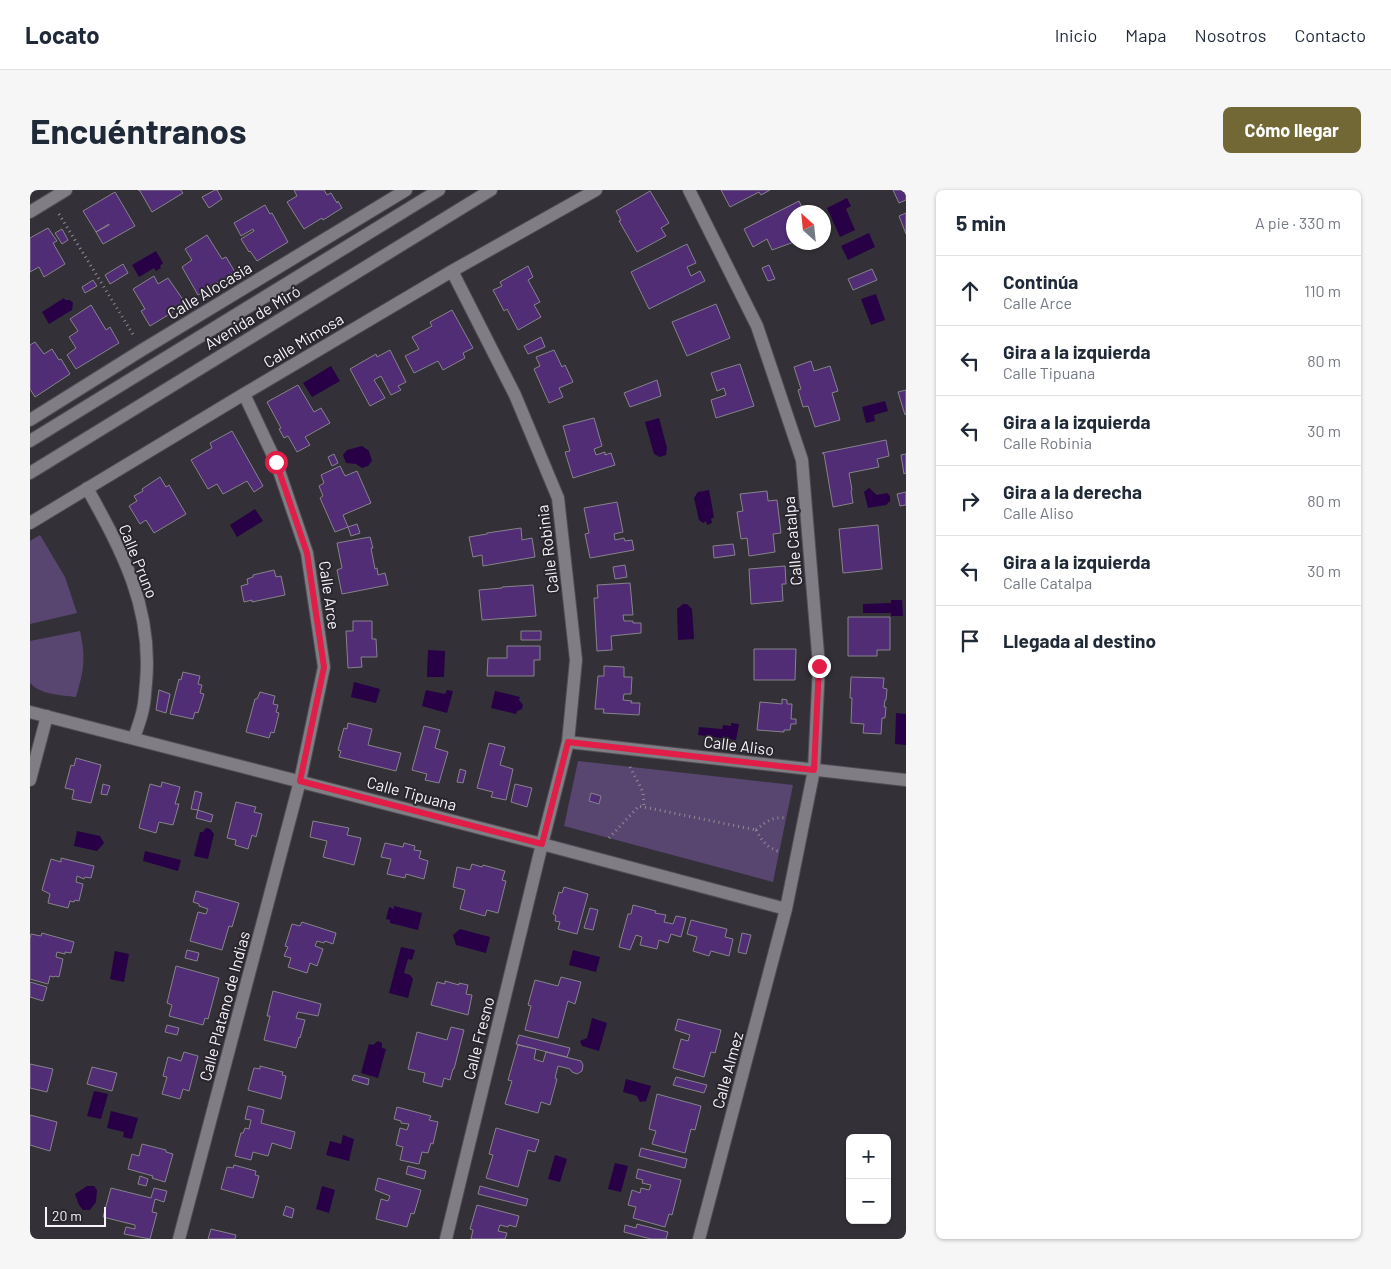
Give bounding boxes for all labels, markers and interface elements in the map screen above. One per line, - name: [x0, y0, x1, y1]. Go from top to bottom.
- text: Locato: [25, 20, 100, 49]
- text: Inicio: [1055, 24, 1097, 46]
- text: Mapa: [1125, 24, 1167, 46]
- text: Nosotros: [1195, 24, 1266, 46]
- text: Contacto: [1294, 24, 1366, 46]
- button: Cómo llegar: [1223, 107, 1361, 153]
- text: Encuéntranos: [30, 109, 247, 151]
- north arrow: [786, 205, 831, 250]
- text: 5 min: [956, 210, 1006, 235]
- text: A pie · 330 m: [1255, 213, 1341, 232]
- street label: Calle Alocasia: [163, 257, 255, 323]
- text: Continúa: [1003, 270, 1078, 293]
- icon: ahead: [956, 277, 984, 305]
- street label: Avenida de Miró: [201, 281, 303, 353]
- text: 110 m: [1304, 281, 1341, 300]
- text: Calle Arce: [1003, 293, 1072, 312]
- street label: Calle Mimosa: [259, 309, 347, 371]
- text: Gira a la izquierda: [1003, 340, 1151, 363]
- icon: left: [956, 347, 984, 375]
- text: 80 m: [1307, 351, 1341, 370]
- text: Calle Tipuana: [1003, 363, 1095, 382]
- text: Gira a la izquierda: [1003, 410, 1151, 433]
- icon: left: [956, 417, 984, 445]
- text: 30 m: [1307, 421, 1341, 440]
- text: Calle Robinia: [1003, 433, 1092, 452]
- route start: [265, 451, 288, 474]
- text: Gira a la derecha: [1003, 480, 1142, 503]
- icon: right: [956, 487, 984, 515]
- text: 80 m: [1307, 491, 1341, 510]
- street label: Calle Catalpa: [779, 496, 805, 586]
- text: Calle Aliso: [1003, 503, 1074, 522]
- street label: Calle Robinia: [532, 504, 562, 594]
- street label: Calle Pruno: [116, 521, 162, 601]
- text: Gira a la izquierda: [1003, 550, 1151, 573]
- icon: left: [956, 557, 984, 585]
- street label: Calle Arce: [316, 559, 344, 631]
- text: 30 m: [1307, 561, 1341, 580]
- text: Calle Catalpa: [1003, 573, 1092, 592]
- icon: arrive: [956, 627, 984, 655]
- text: Llegada al destino: [1003, 629, 1156, 652]
- route end: [808, 655, 831, 678]
- street label: Calle Aliso: [703, 731, 775, 759]
- street label: Calle Tipuana: [365, 772, 459, 814]
- street label: Calle Platano de Indias: [195, 929, 253, 1083]
- street label: Calle Fresno: [459, 995, 497, 1081]
- street label: Calle Almez: [708, 1029, 746, 1111]
- map controls: [846, 1134, 891, 1224]
- button: +: [846, 1134, 891, 1179]
- button: −: [846, 1179, 891, 1224]
- scale bar: [45, 1204, 106, 1227]
- text: 20 m: [52, 1207, 82, 1224]

